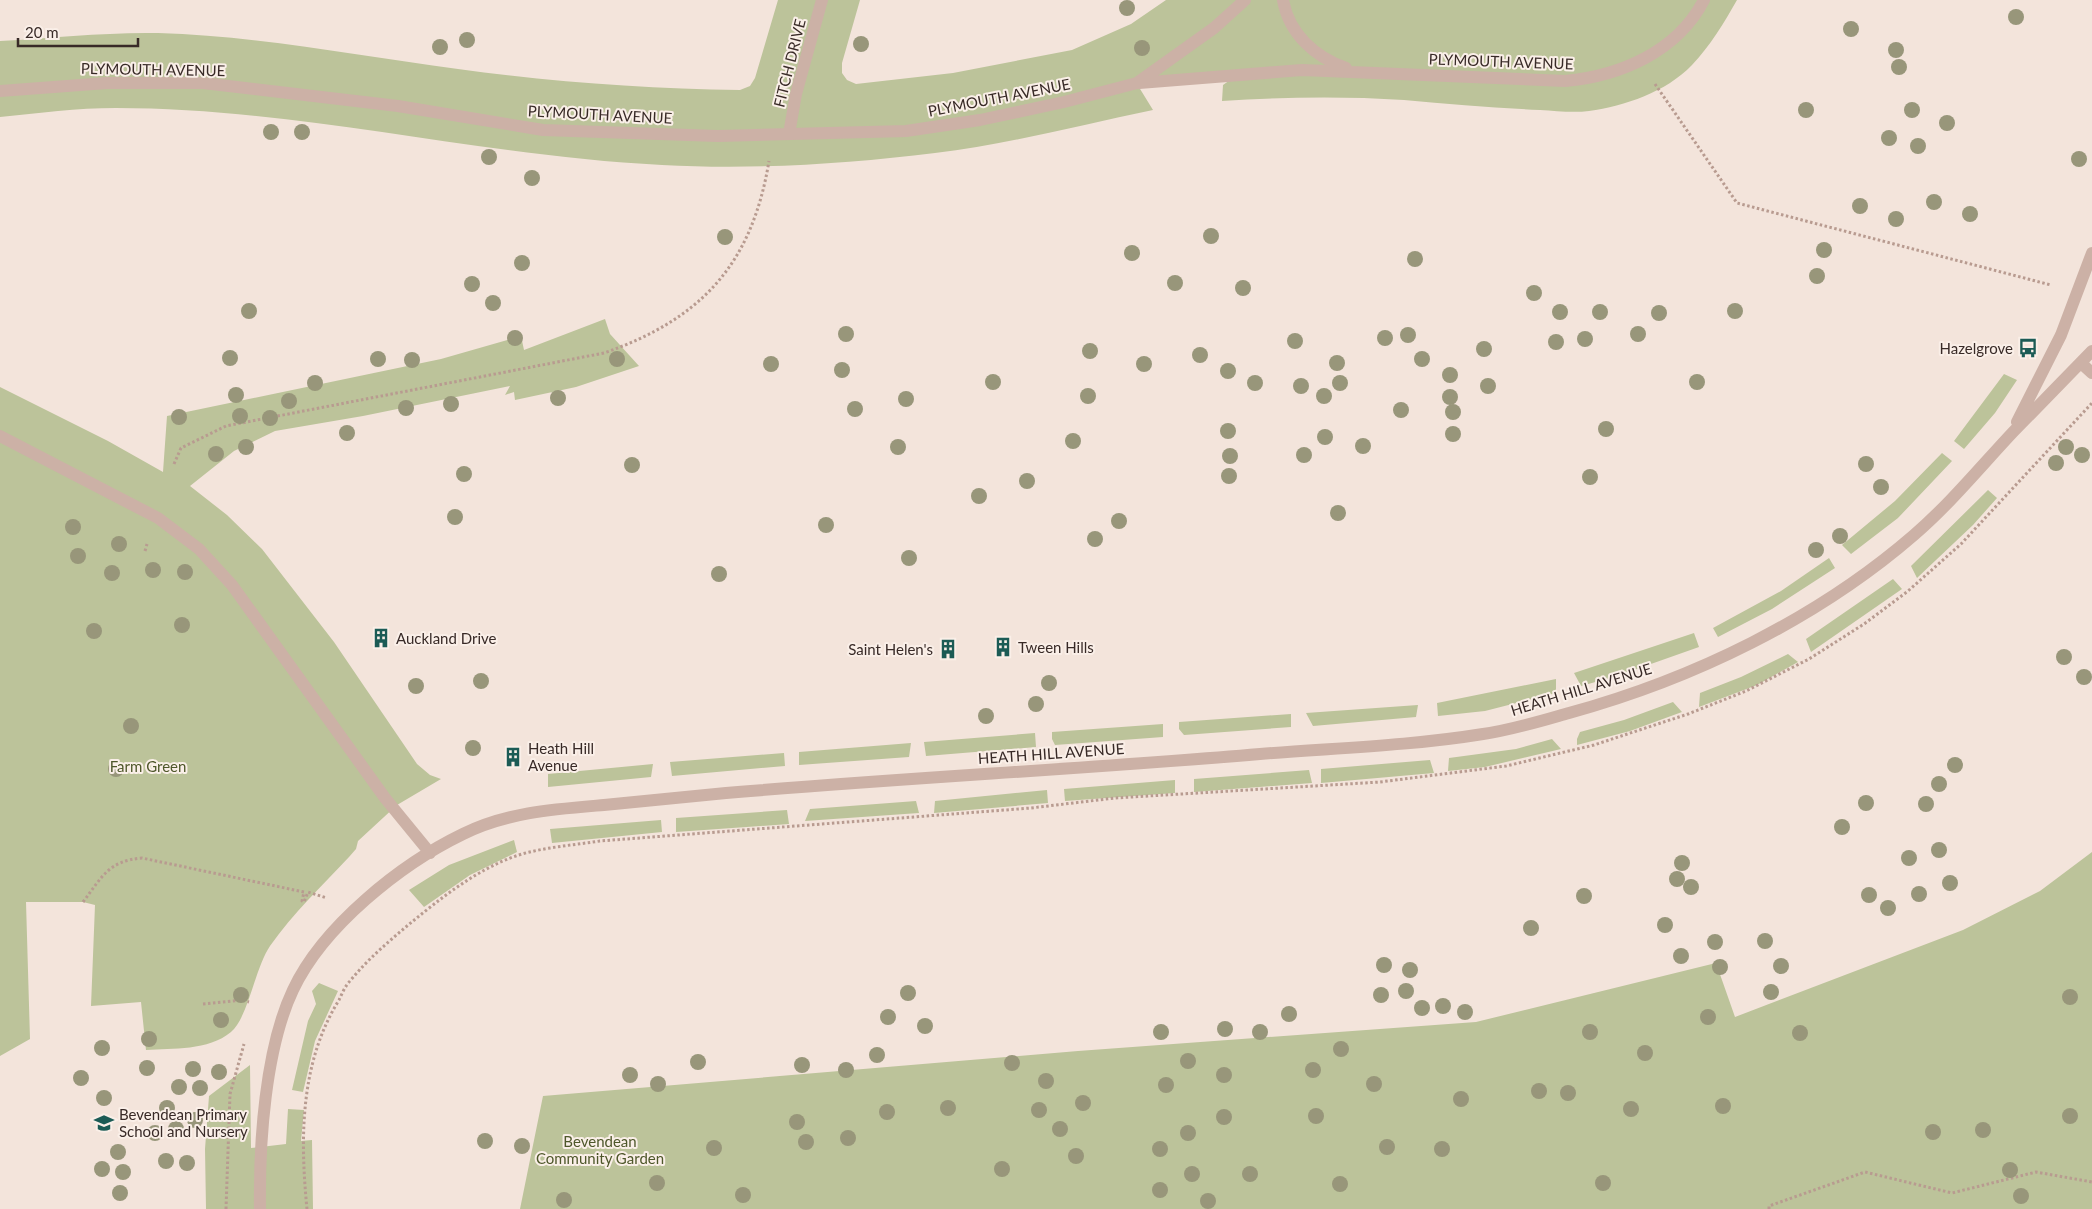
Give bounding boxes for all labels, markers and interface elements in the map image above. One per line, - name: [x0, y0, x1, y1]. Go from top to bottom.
- scale bar: [18, 15, 138, 47]
- street label: FITCH DRIVE: [769, 17, 809, 109]
- text: 20 m: [25, 23, 59, 41]
- street label: PLYMOUTH AVENUE: [1428, 49, 1574, 73]
- street label: PLYMOUTH AVENUE: [81, 59, 225, 79]
- street label: PLYMOUTH AVENUE: [926, 74, 1072, 120]
- street label: PLYMOUTH AVENUE: [527, 101, 673, 127]
- bus stop icon: Hazelgrove: [2017, 337, 2039, 359]
- place label: Hazelgrove: [1940, 339, 2013, 357]
- building icon: Auckland Drive: [370, 627, 392, 649]
- place label: Auckland Drive: [396, 629, 497, 647]
- building icon: Tween Hills: [992, 636, 1014, 658]
- building icon: Saint Helen's: [937, 638, 959, 660]
- place label: Tween Hills: [1018, 638, 1094, 656]
- place label: Saint Helen's: [848, 640, 933, 658]
- street label: HEATH HILL AVENUE: [1508, 659, 1654, 719]
- place label: Heath Hill Avenue: [528, 739, 594, 774]
- street label: HEATH HILL AVENUE: [977, 739, 1125, 767]
- building icon: Heath Hill Avenue: [502, 746, 524, 768]
- park label: Farm Green: [110, 757, 186, 775]
- place label: Bevendean Primary School and Nursery: [119, 1105, 248, 1140]
- school or university icon: Bevendean Primary School and Nursery: [93, 1112, 115, 1134]
- park label: Bevendean Community Garden: [536, 1132, 664, 1167]

